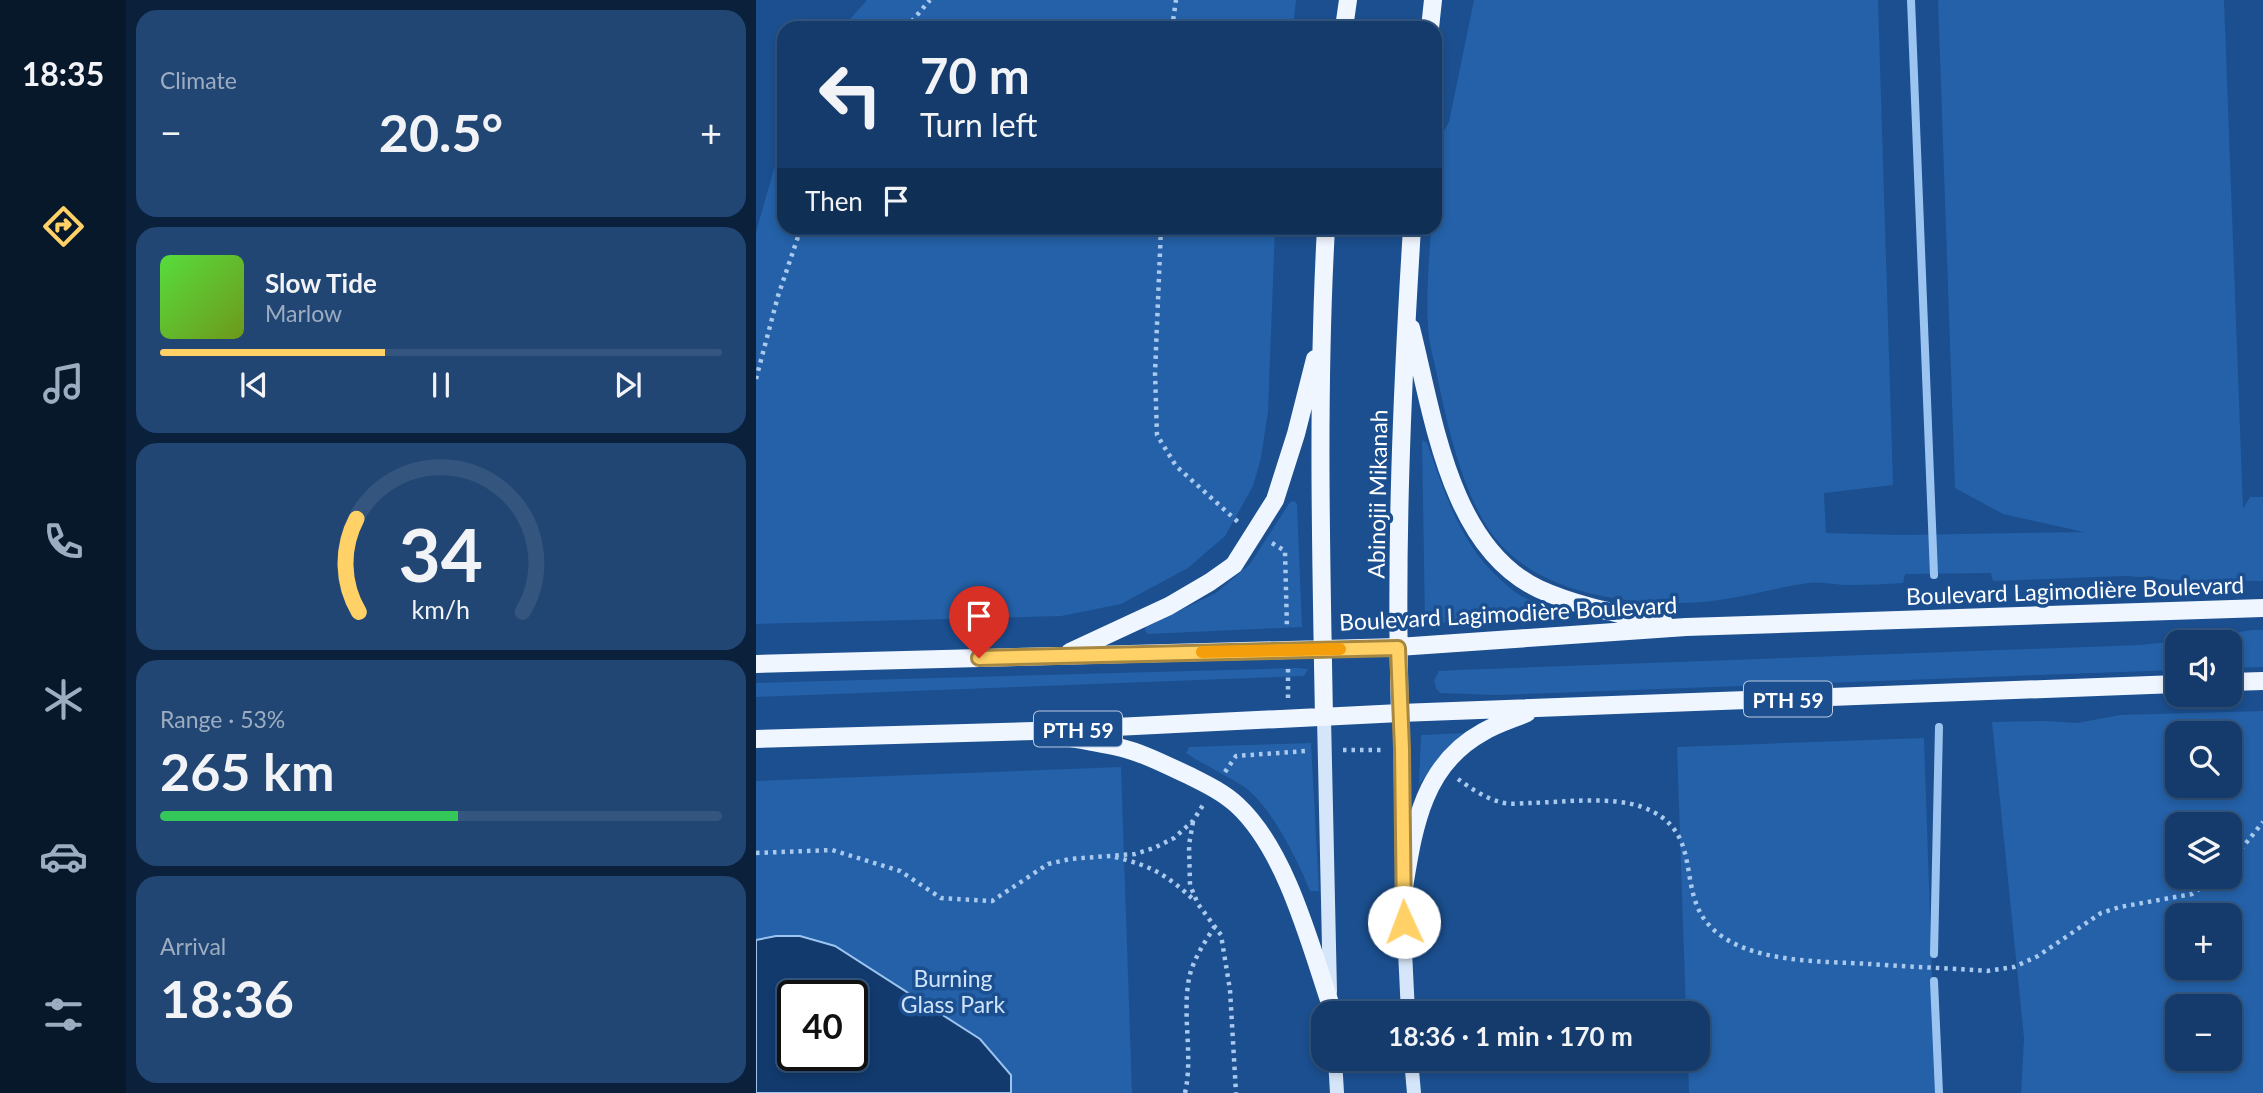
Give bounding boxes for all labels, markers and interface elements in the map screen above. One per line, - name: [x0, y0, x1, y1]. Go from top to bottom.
- text: 70 m: [920, 46, 1030, 104]
- icon: left: [805, 49, 896, 140]
- text: 18:35: [22, 54, 104, 93]
- text: Climate: [160, 66, 237, 94]
- text: 20.5°: [379, 101, 503, 163]
- text: Turn left: [920, 105, 1037, 144]
- text: −: [160, 109, 182, 155]
- text: +: [700, 109, 722, 155]
- icon: arrive: [877, 182, 915, 220]
- text: Then: [805, 185, 863, 217]
- icon: directions: [39, 202, 88, 251]
- text: Slow Tide: [265, 267, 377, 299]
- text: Marlow: [265, 299, 342, 327]
- icon: music: [39, 359, 88, 408]
- icon: previous: [235, 366, 273, 404]
- icon: pause: [422, 366, 460, 404]
- icon: next: [609, 366, 647, 404]
- street label: Abinojii Mikanah: [1362, 409, 1392, 579]
- text: 34: [399, 511, 483, 599]
- icon: phone: [39, 517, 88, 566]
- street label: Boulevard Lagimodière Boulevard: [1905, 570, 2245, 610]
- pin: [949, 586, 1009, 658]
- street label: Boulevard Lagimodière Boulevard: [1338, 590, 1678, 636]
- text: km/h: [412, 594, 470, 624]
- icon: arrive: [960, 597, 998, 635]
- map controls: [2165, 630, 2242, 1071]
- button: sound: [2165, 630, 2242, 707]
- icon: climate: [39, 675, 88, 724]
- road number: PTH 59: [1744, 682, 1832, 716]
- text: Range · 53%: [160, 705, 285, 733]
- road number: PTH 59: [1034, 712, 1122, 746]
- button: search: [2165, 721, 2242, 798]
- text: 265 km: [160, 740, 334, 802]
- button: layers: [2165, 812, 2242, 889]
- icon: car: [39, 832, 88, 881]
- position arrow: [1367, 885, 1441, 959]
- button: +: [2165, 903, 2242, 980]
- text: Arrival: [160, 932, 226, 960]
- park label: Burning Glass Park: [901, 964, 1005, 1018]
- text: 18:36: [160, 967, 294, 1029]
- speed limit sign: 40: [777, 980, 868, 1071]
- icon: filters: [39, 990, 88, 1039]
- button: −: [2165, 994, 2242, 1071]
- text: 18:36 · 1 min · 170 m: [1388, 1020, 1633, 1052]

